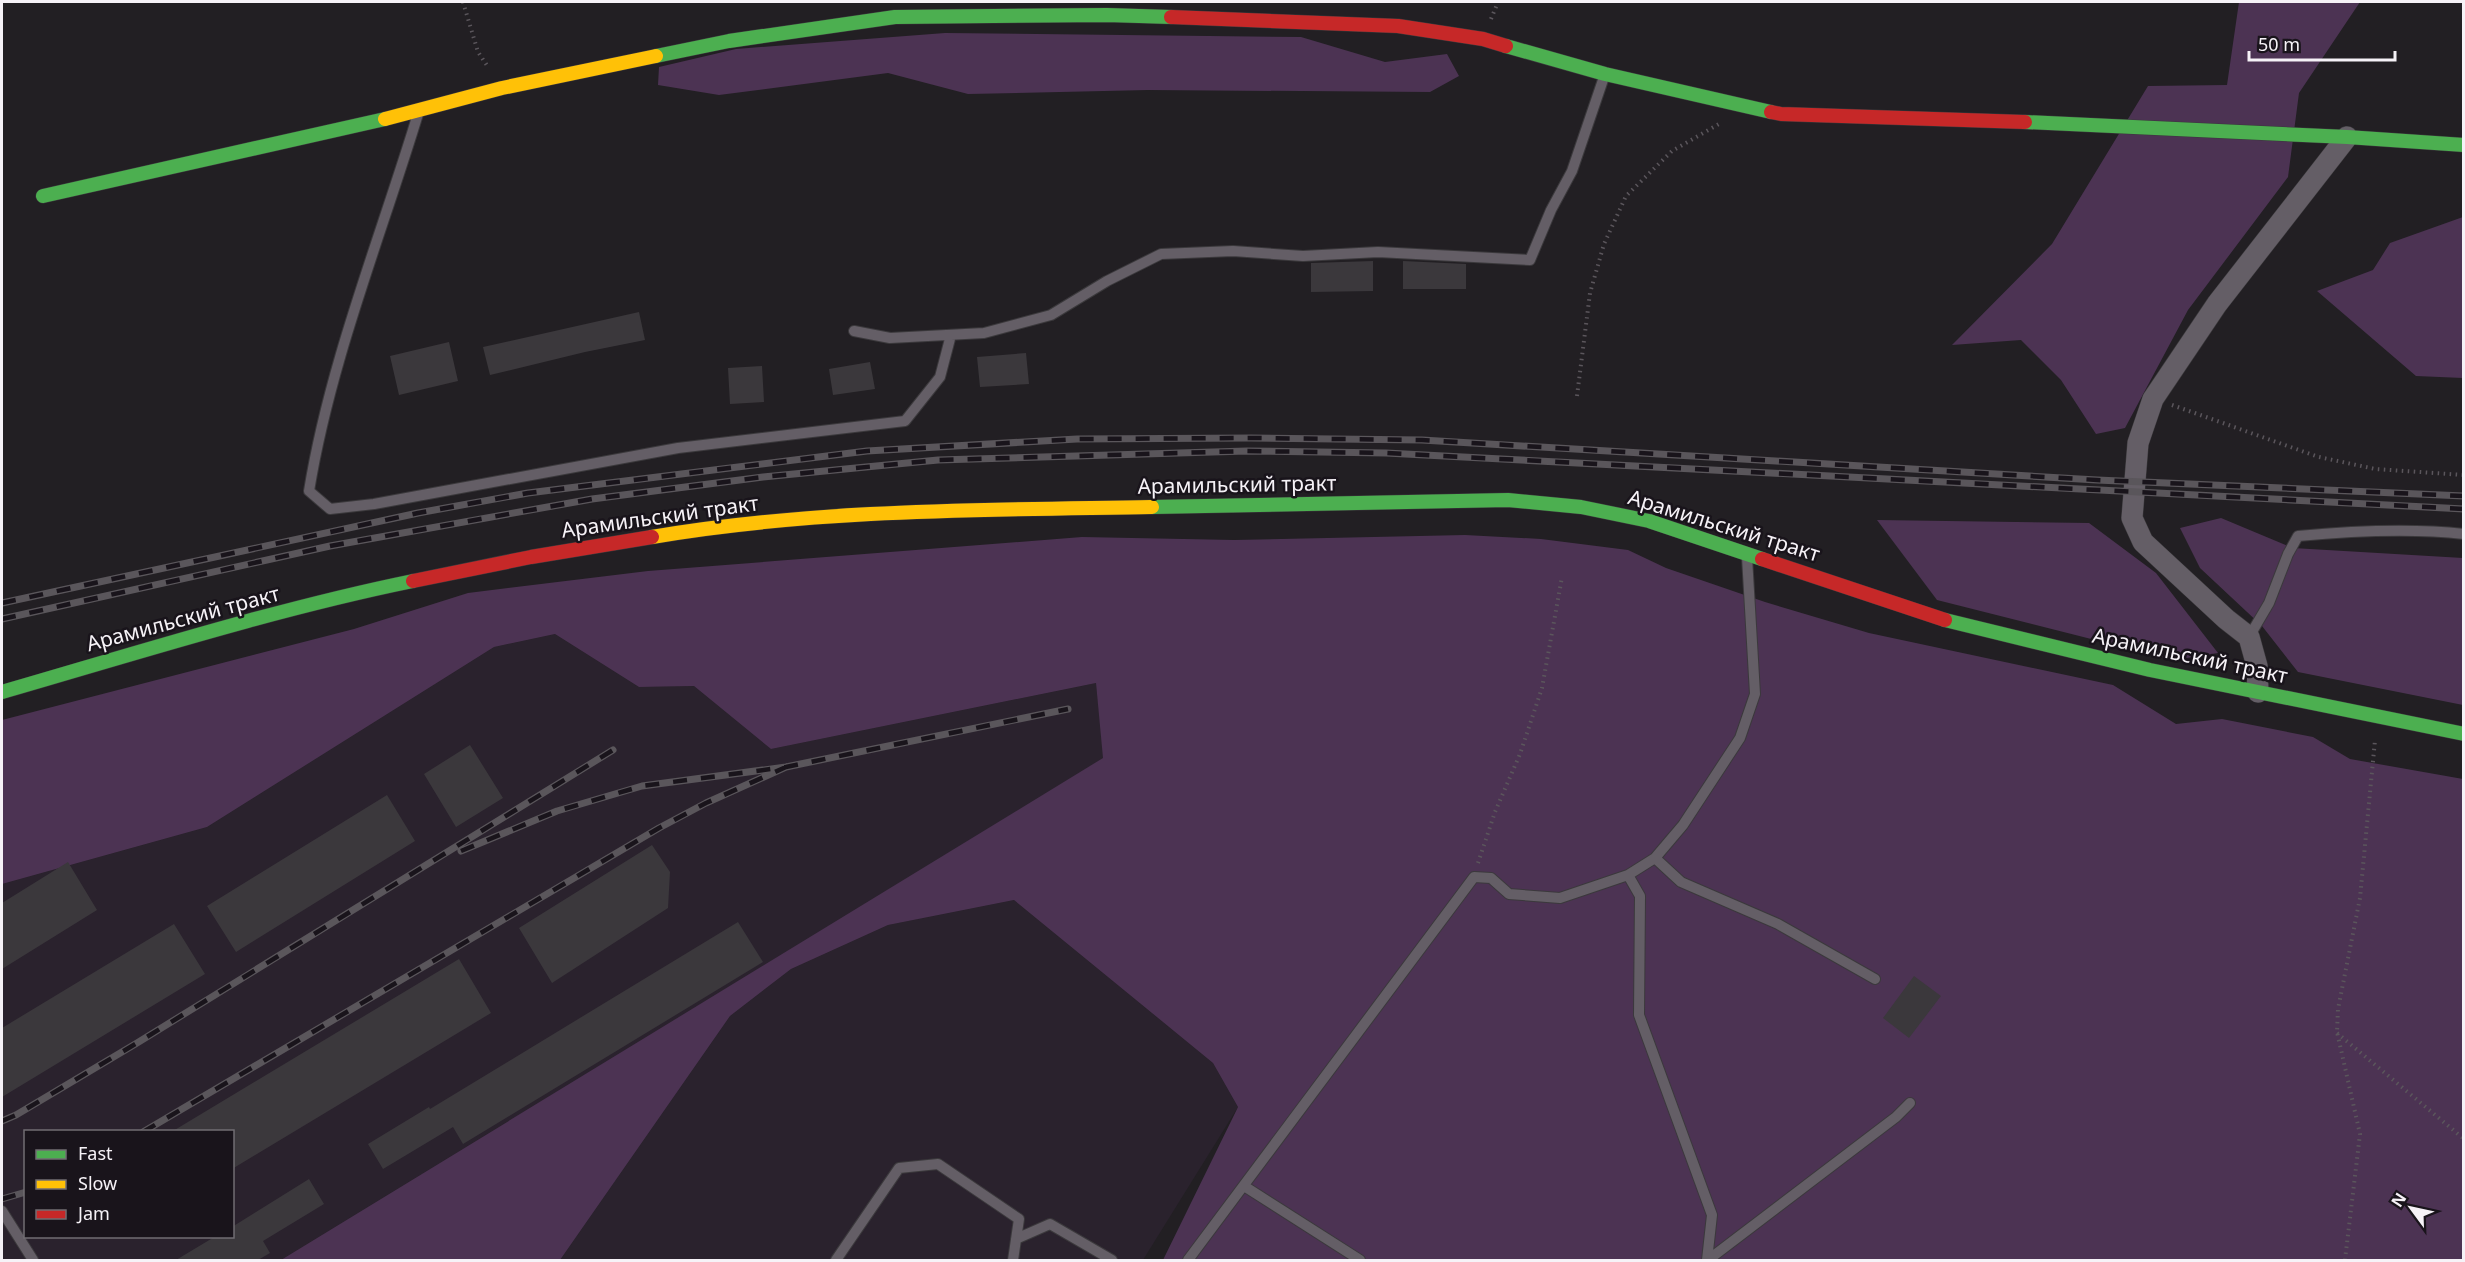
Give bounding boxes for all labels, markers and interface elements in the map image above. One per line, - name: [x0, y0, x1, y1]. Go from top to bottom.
- scale bar: [2249, 24, 2394, 62]
- text: 50 m: [2258, 32, 2300, 56]
- street label: Арамильский тракт: [1137, 468, 1337, 500]
- street label: Арамильский тракт: [1625, 483, 1824, 568]
- street label: Арамильский тракт: [559, 488, 761, 544]
- street label: Арамильский тракт: [83, 579, 283, 657]
- street label: Арамильский тракт: [2090, 621, 2291, 689]
- legend: [24, 1130, 234, 1238]
- text: Fast: [78, 1141, 113, 1165]
- text: Slow: [78, 1171, 117, 1195]
- north arrow: [2381, 1178, 2441, 1238]
- text: N: [2386, 1188, 2411, 1211]
- text: Jam: [76, 1201, 110, 1225]

